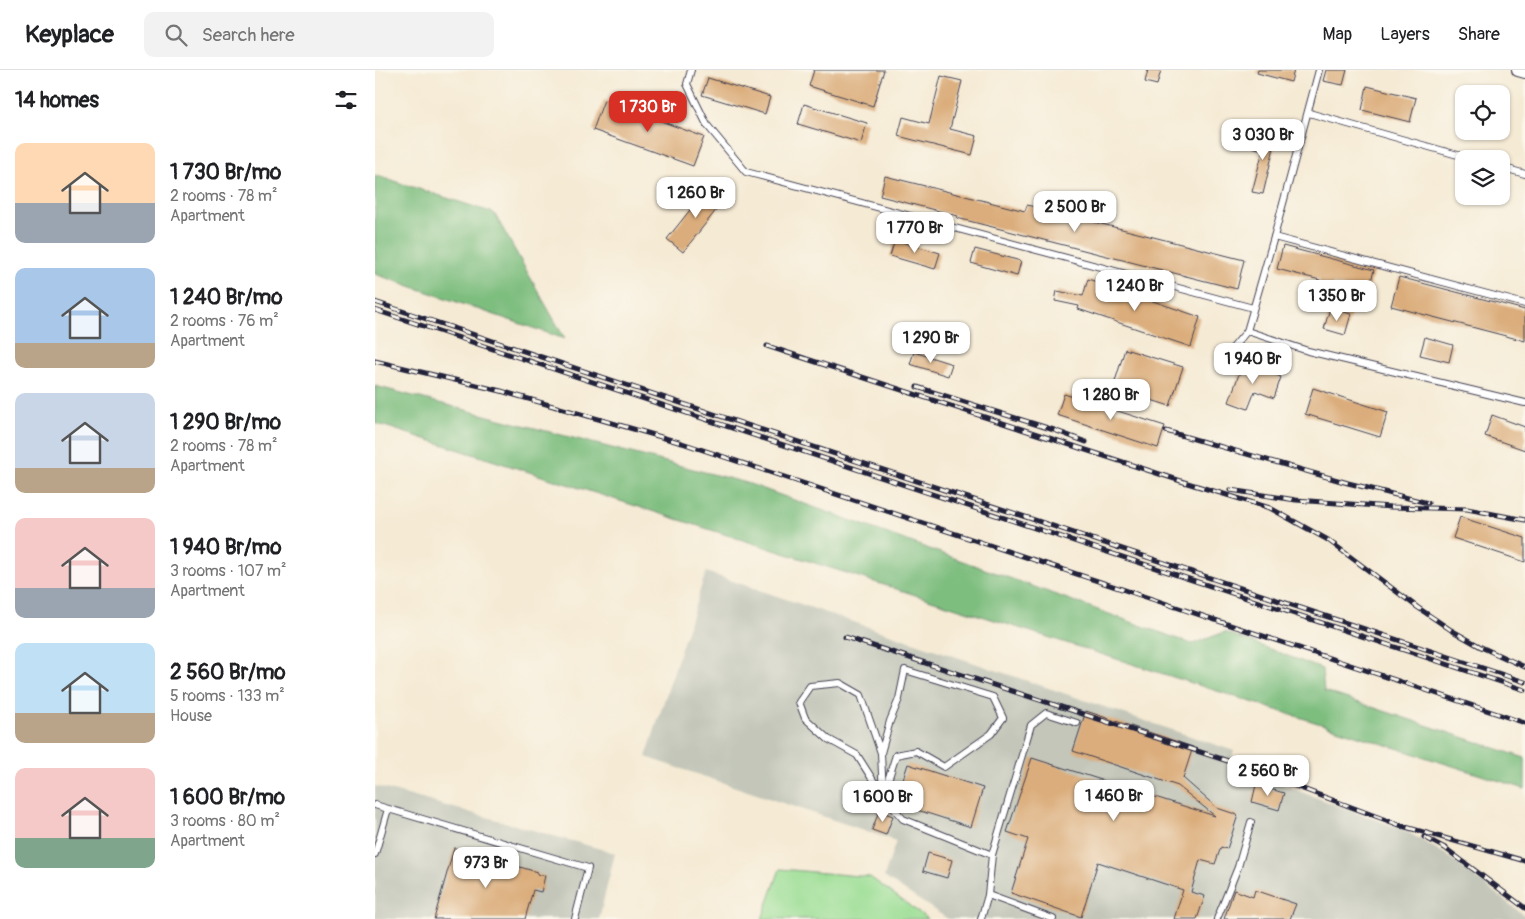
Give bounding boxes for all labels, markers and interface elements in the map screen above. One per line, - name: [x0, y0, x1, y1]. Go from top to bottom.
- search box: [144, 12, 494, 57]
- text: Keyplace: [25, 20, 114, 49]
- icon: search: [162, 21, 190, 49]
- text: Search here: [202, 23, 295, 47]
- text: Map: [1323, 23, 1352, 46]
- text: Layers: [1380, 23, 1430, 46]
- text: Share: [1458, 23, 1500, 46]
- map controls: [1455, 85, 1510, 205]
- button: locate: [1455, 85, 1510, 140]
- icon: filters: [332, 86, 360, 114]
- text: 14 homes: [15, 87, 99, 114]
- pin: 1 730 Br: [596, 90, 700, 133]
- text: 1 730 Br: [620, 97, 676, 117]
- pin: 3 030 Br: [1211, 118, 1315, 161]
- text: 3 030 Br: [1232, 125, 1294, 145]
- button: layers: [1455, 150, 1510, 205]
- text: 1 730 Br/mo: [170, 159, 281, 186]
- icon: home: [55, 163, 115, 223]
- pin: 1 260 Br: [644, 176, 748, 219]
- text: 1 260 Br: [667, 183, 725, 203]
- text: 2 rooms · 78 m²: [170, 186, 277, 206]
- pin: 2 500 Br: [1023, 190, 1127, 233]
- text: 2 500 Br: [1044, 197, 1106, 217]
- text: Apartment: [170, 206, 245, 226]
- pin: 1 770 Br: [863, 212, 967, 254]
- text: 1 770 Br: [887, 218, 943, 238]
- pin: 1 240 Br: [1083, 270, 1187, 312]
- text: 1 240 Br: [1106, 276, 1164, 296]
- pin: 1 350 Br: [1285, 280, 1389, 322]
- text: 1 240 Br/mo: [170, 284, 282, 311]
- text: 1 350 Br: [1309, 286, 1365, 306]
- icon: home: [55, 288, 115, 348]
- text: 2 rooms · 76 m²: [170, 311, 279, 331]
- pin: 1 290 Br: [879, 322, 983, 364]
- text: 1 290 Br: [903, 328, 959, 348]
- text: Apartment: [170, 331, 245, 351]
- pin: 1 940 Br: [1201, 342, 1305, 385]
- text: 1 940 Br: [1225, 349, 1281, 369]
- pin: 1 280 Br: [1059, 378, 1163, 421]
- text: 1 280 Br: [1083, 385, 1139, 405]
- text: 1 290 Br/mo: [170, 409, 281, 436]
- icon: home: [55, 413, 115, 473]
- text: 2 rooms · 78 m²: [170, 436, 277, 456]
- text: Apartment: [170, 456, 245, 476]
- text: 1 940 Br/mo: [170, 534, 282, 561]
- icon: home: [55, 538, 115, 598]
- text: 3 rooms · 107 m²: [170, 561, 287, 581]
- text: Apartment: [170, 581, 245, 601]
- text: 2 560 Br/mo: [170, 659, 286, 686]
- icon: home: [55, 663, 115, 723]
- text: 5 rooms · 133 m²: [170, 686, 285, 706]
- text: House: [170, 706, 212, 726]
- pin: 2 560 Br: [1216, 754, 1320, 797]
- text: 2 560 Br: [1238, 761, 1298, 781]
- pin: 1 600 Br: [831, 780, 935, 823]
- pin: 1 460 Br: [1062, 780, 1166, 822]
- text: 1 600 Br/mo: [170, 784, 285, 811]
- text: 1 460 Br: [1085, 786, 1143, 806]
- text: 1 600 Br: [853, 787, 913, 807]
- icon: home: [55, 788, 115, 848]
- text: 3 rooms · 80 m²: [170, 811, 280, 831]
- text: Apartment: [170, 831, 245, 851]
- pin: 973 Br: [445, 846, 527, 889]
- text: 973 Br: [464, 853, 508, 873]

